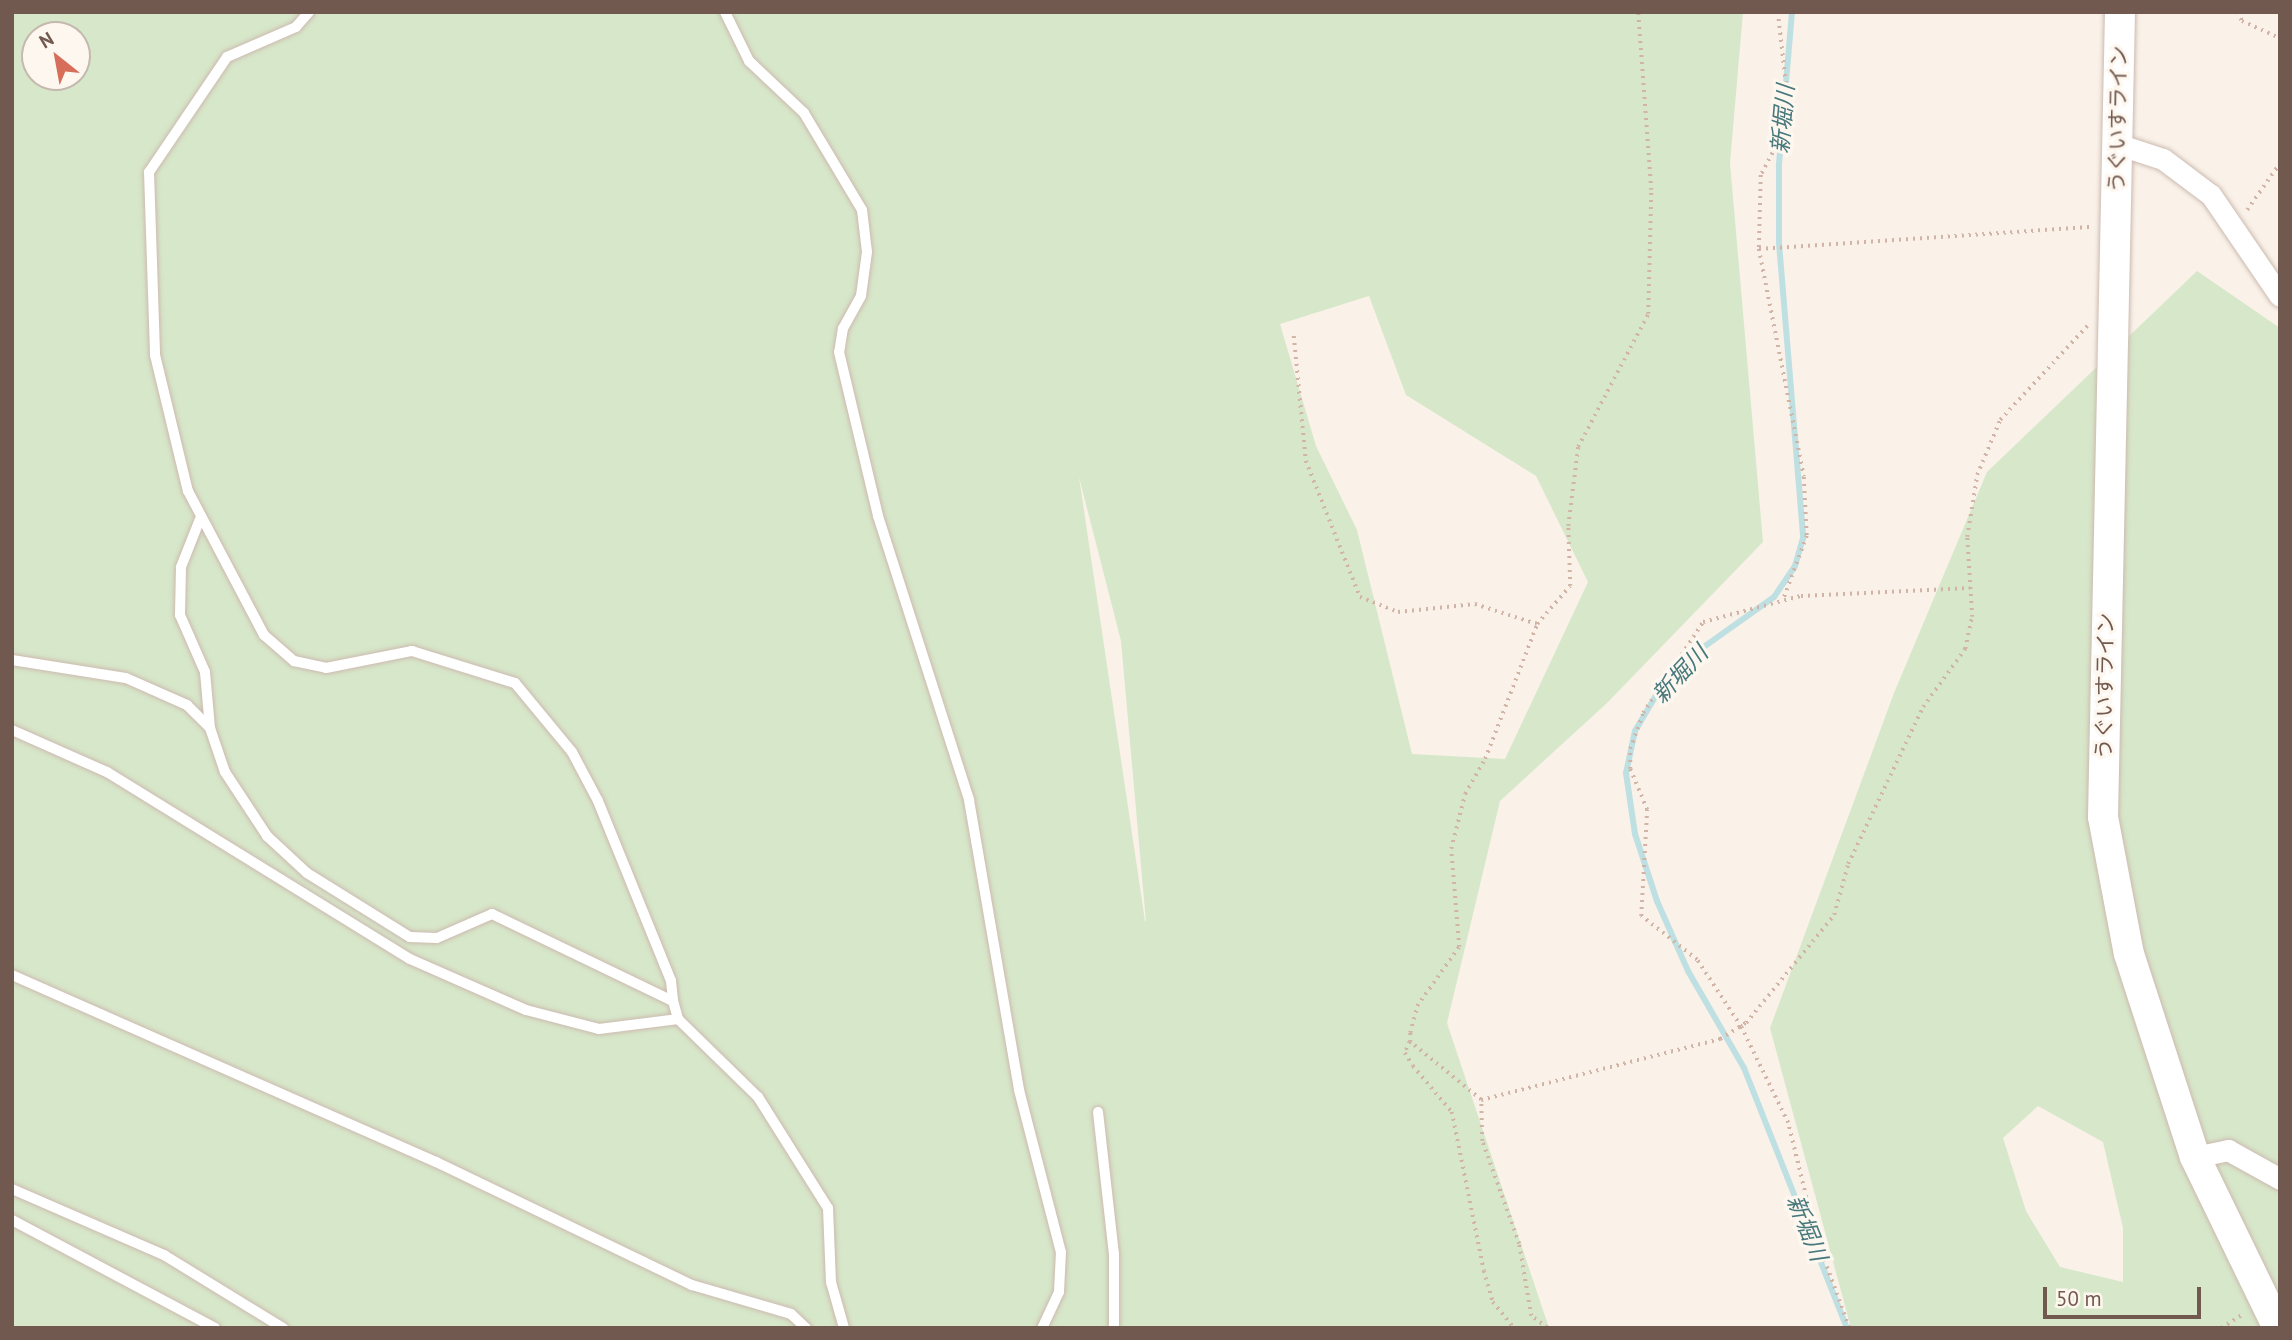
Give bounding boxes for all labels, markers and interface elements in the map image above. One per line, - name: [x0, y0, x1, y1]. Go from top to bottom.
- north arrow: [21, 21, 91, 91]
- text: N: [35, 26, 58, 53]
- street label: うぐいすライン: [2104, 45, 2132, 193]
- water label: 新堀川: [1766, 83, 1800, 155]
- street label: うぐいすライン: [2091, 612, 2119, 760]
- water label: 新堀川: [1646, 639, 1714, 709]
- water label: 新堀川: [1781, 1191, 1833, 1265]
- scale bar: [2047, 1274, 2204, 1318]
- text: 50 m: [2056, 1285, 2102, 1312]

